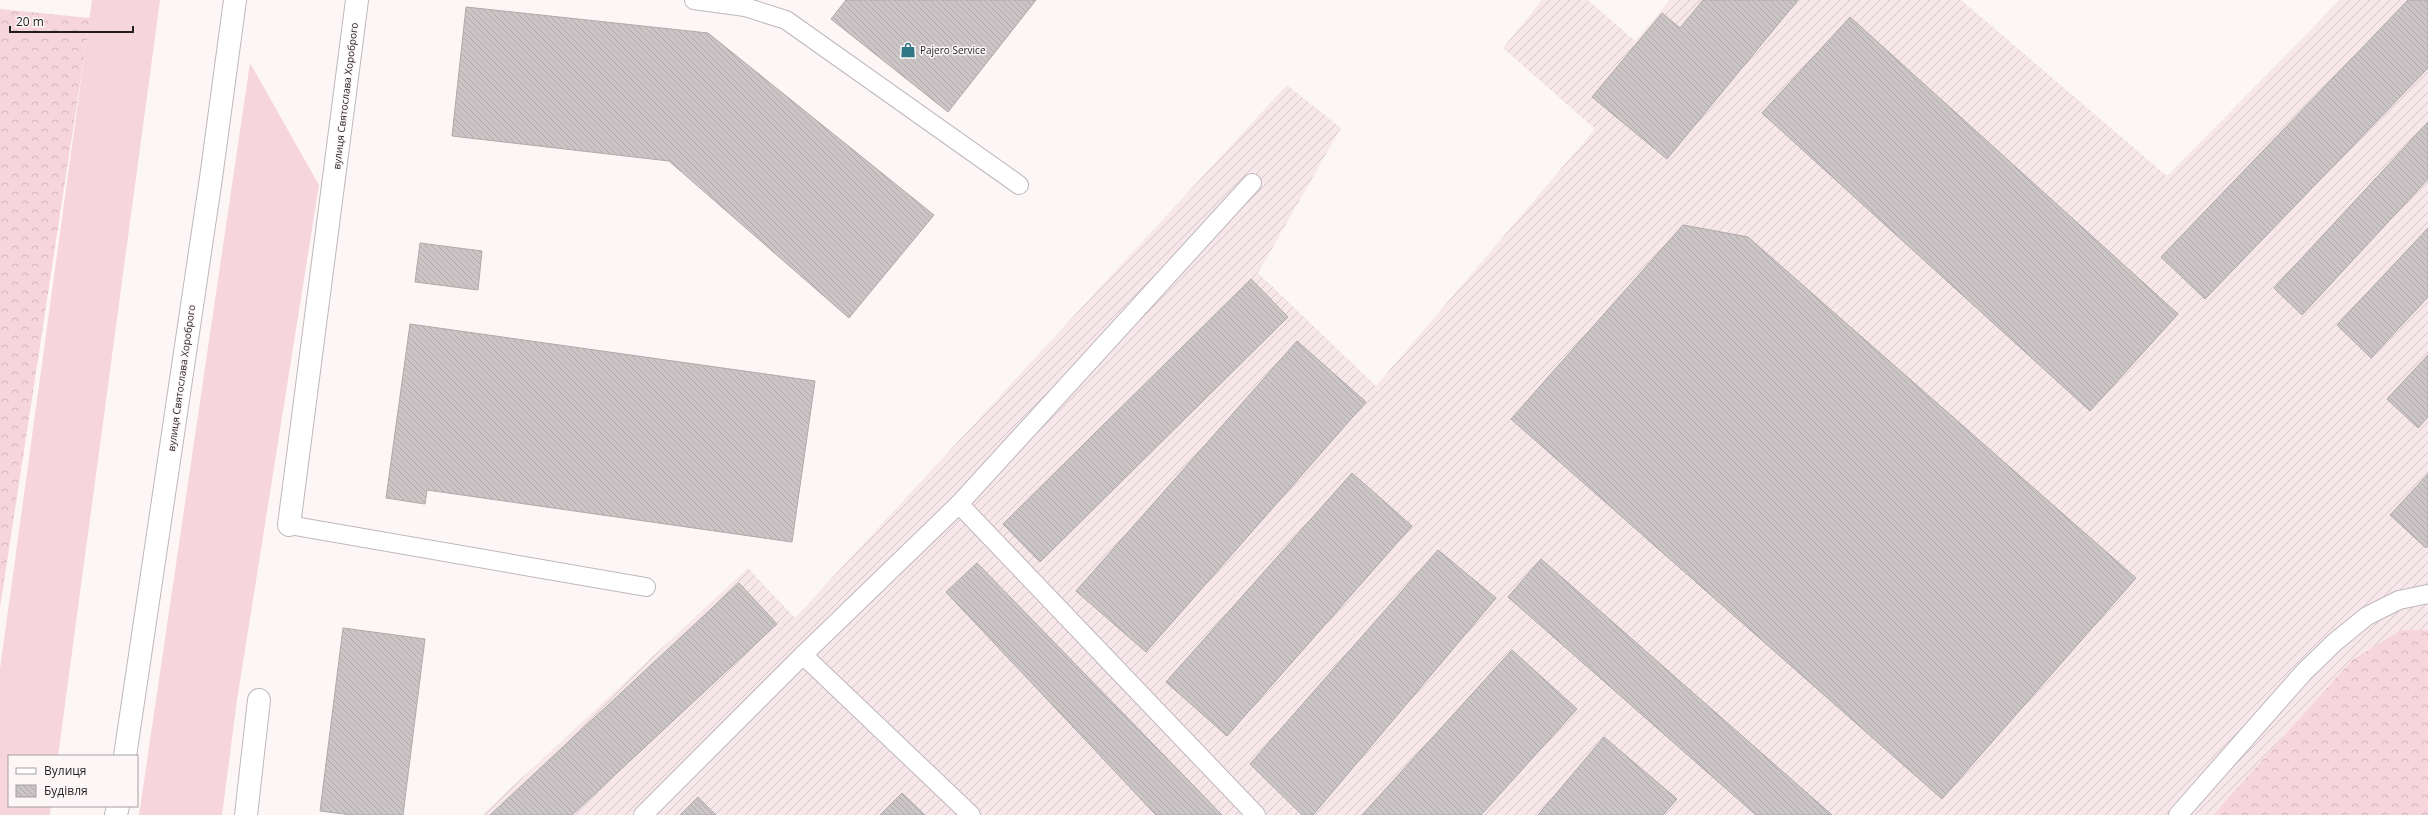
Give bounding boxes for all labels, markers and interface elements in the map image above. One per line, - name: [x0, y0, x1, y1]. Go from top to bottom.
- scale bar: [10, 8, 133, 34]
- text: 20 m: [16, 13, 44, 30]
- street label: вулиця Святослава Хороброго: [329, 22, 361, 170]
- shop icon: Pajero Service: [899, 41, 917, 59]
- place label: Pajero Service: [920, 43, 986, 57]
- street label: вулиця Святослава Хороброго: [164, 304, 198, 452]
- legend: [8, 755, 138, 807]
- text: Вулиця: [44, 762, 86, 779]
- text: Будівля: [44, 782, 88, 799]

